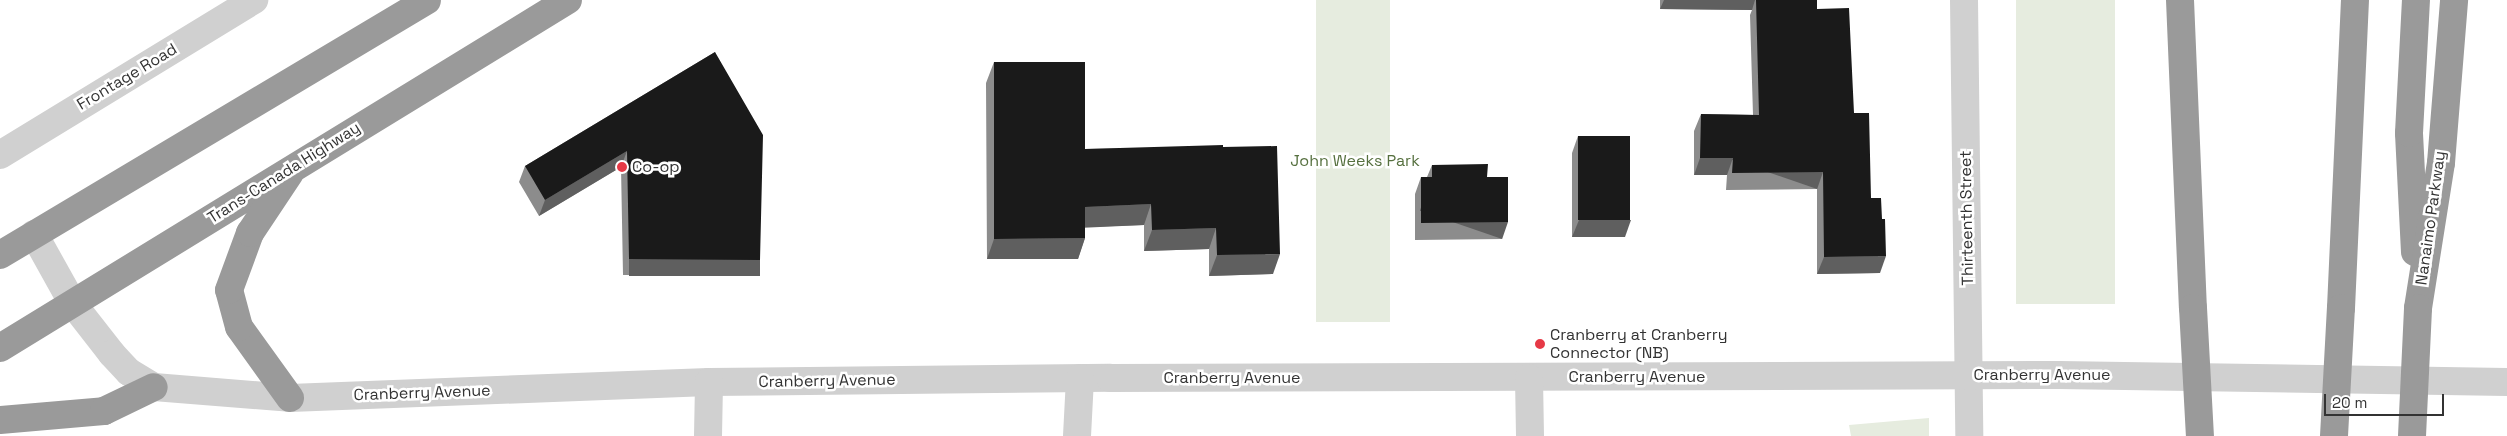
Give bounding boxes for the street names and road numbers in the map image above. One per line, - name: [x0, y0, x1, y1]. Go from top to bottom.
- street label: Frontage Road: [74, 40, 180, 114]
- street label: Trans-Canada Highway: [204, 118, 364, 228]
- street label: Thirteenth Street: [1956, 150, 1978, 286]
- street label: Nanaimo Parkway: [2412, 150, 2450, 286]
- street label: Cranberry Avenue: [1973, 365, 2111, 385]
- street label: Cranberry Avenue: [1568, 367, 1706, 387]
- street label: Cranberry Avenue: [1163, 368, 1301, 388]
- street label: Cranberry Avenue: [758, 370, 896, 392]
- street label: Cranberry Avenue: [353, 381, 491, 405]

